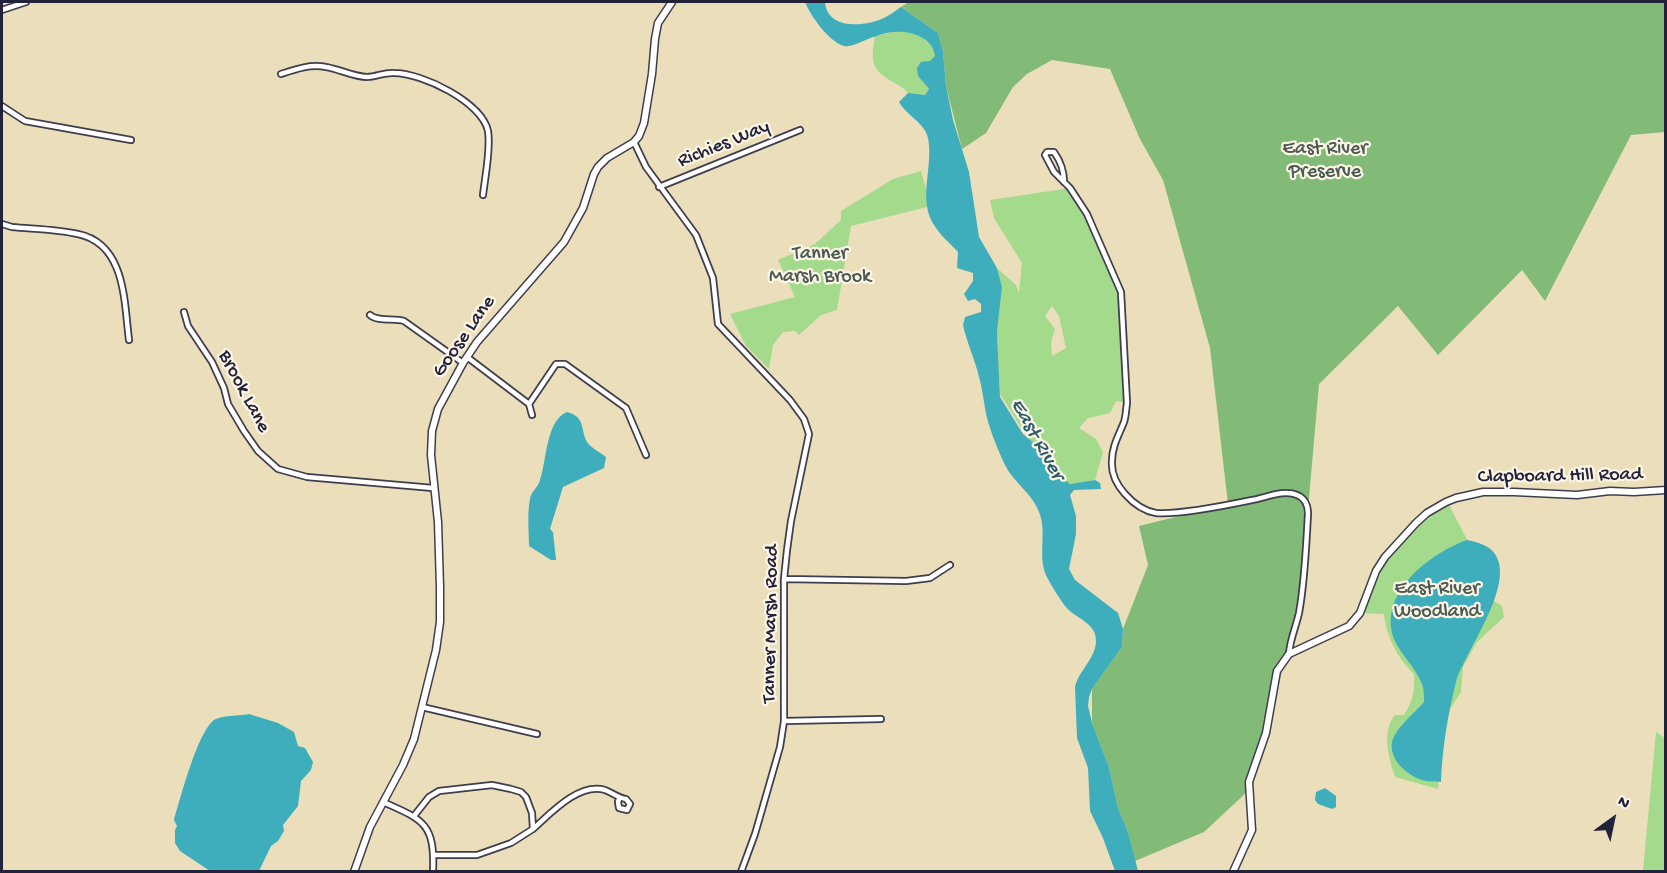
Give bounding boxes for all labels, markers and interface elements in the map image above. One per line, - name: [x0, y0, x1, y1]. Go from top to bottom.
- street label: Richies Way: [675, 116, 773, 174]
- park label: East River Preserve: [1283, 138, 1367, 185]
- park label: Tanner Marsh Brook: [769, 243, 871, 290]
- street label: Goose Lane: [428, 292, 502, 382]
- street label: Brook Lane: [211, 347, 275, 437]
- water label: East River: [1003, 395, 1069, 485]
- street label: Clapboard Hill Road: [1477, 464, 1643, 490]
- street label: Tanner Marsh Road: [759, 545, 785, 703]
- park label: East River Woodland: [1394, 578, 1480, 625]
- north arrow: [1583, 789, 1643, 849]
- text: N: [1614, 793, 1633, 814]

